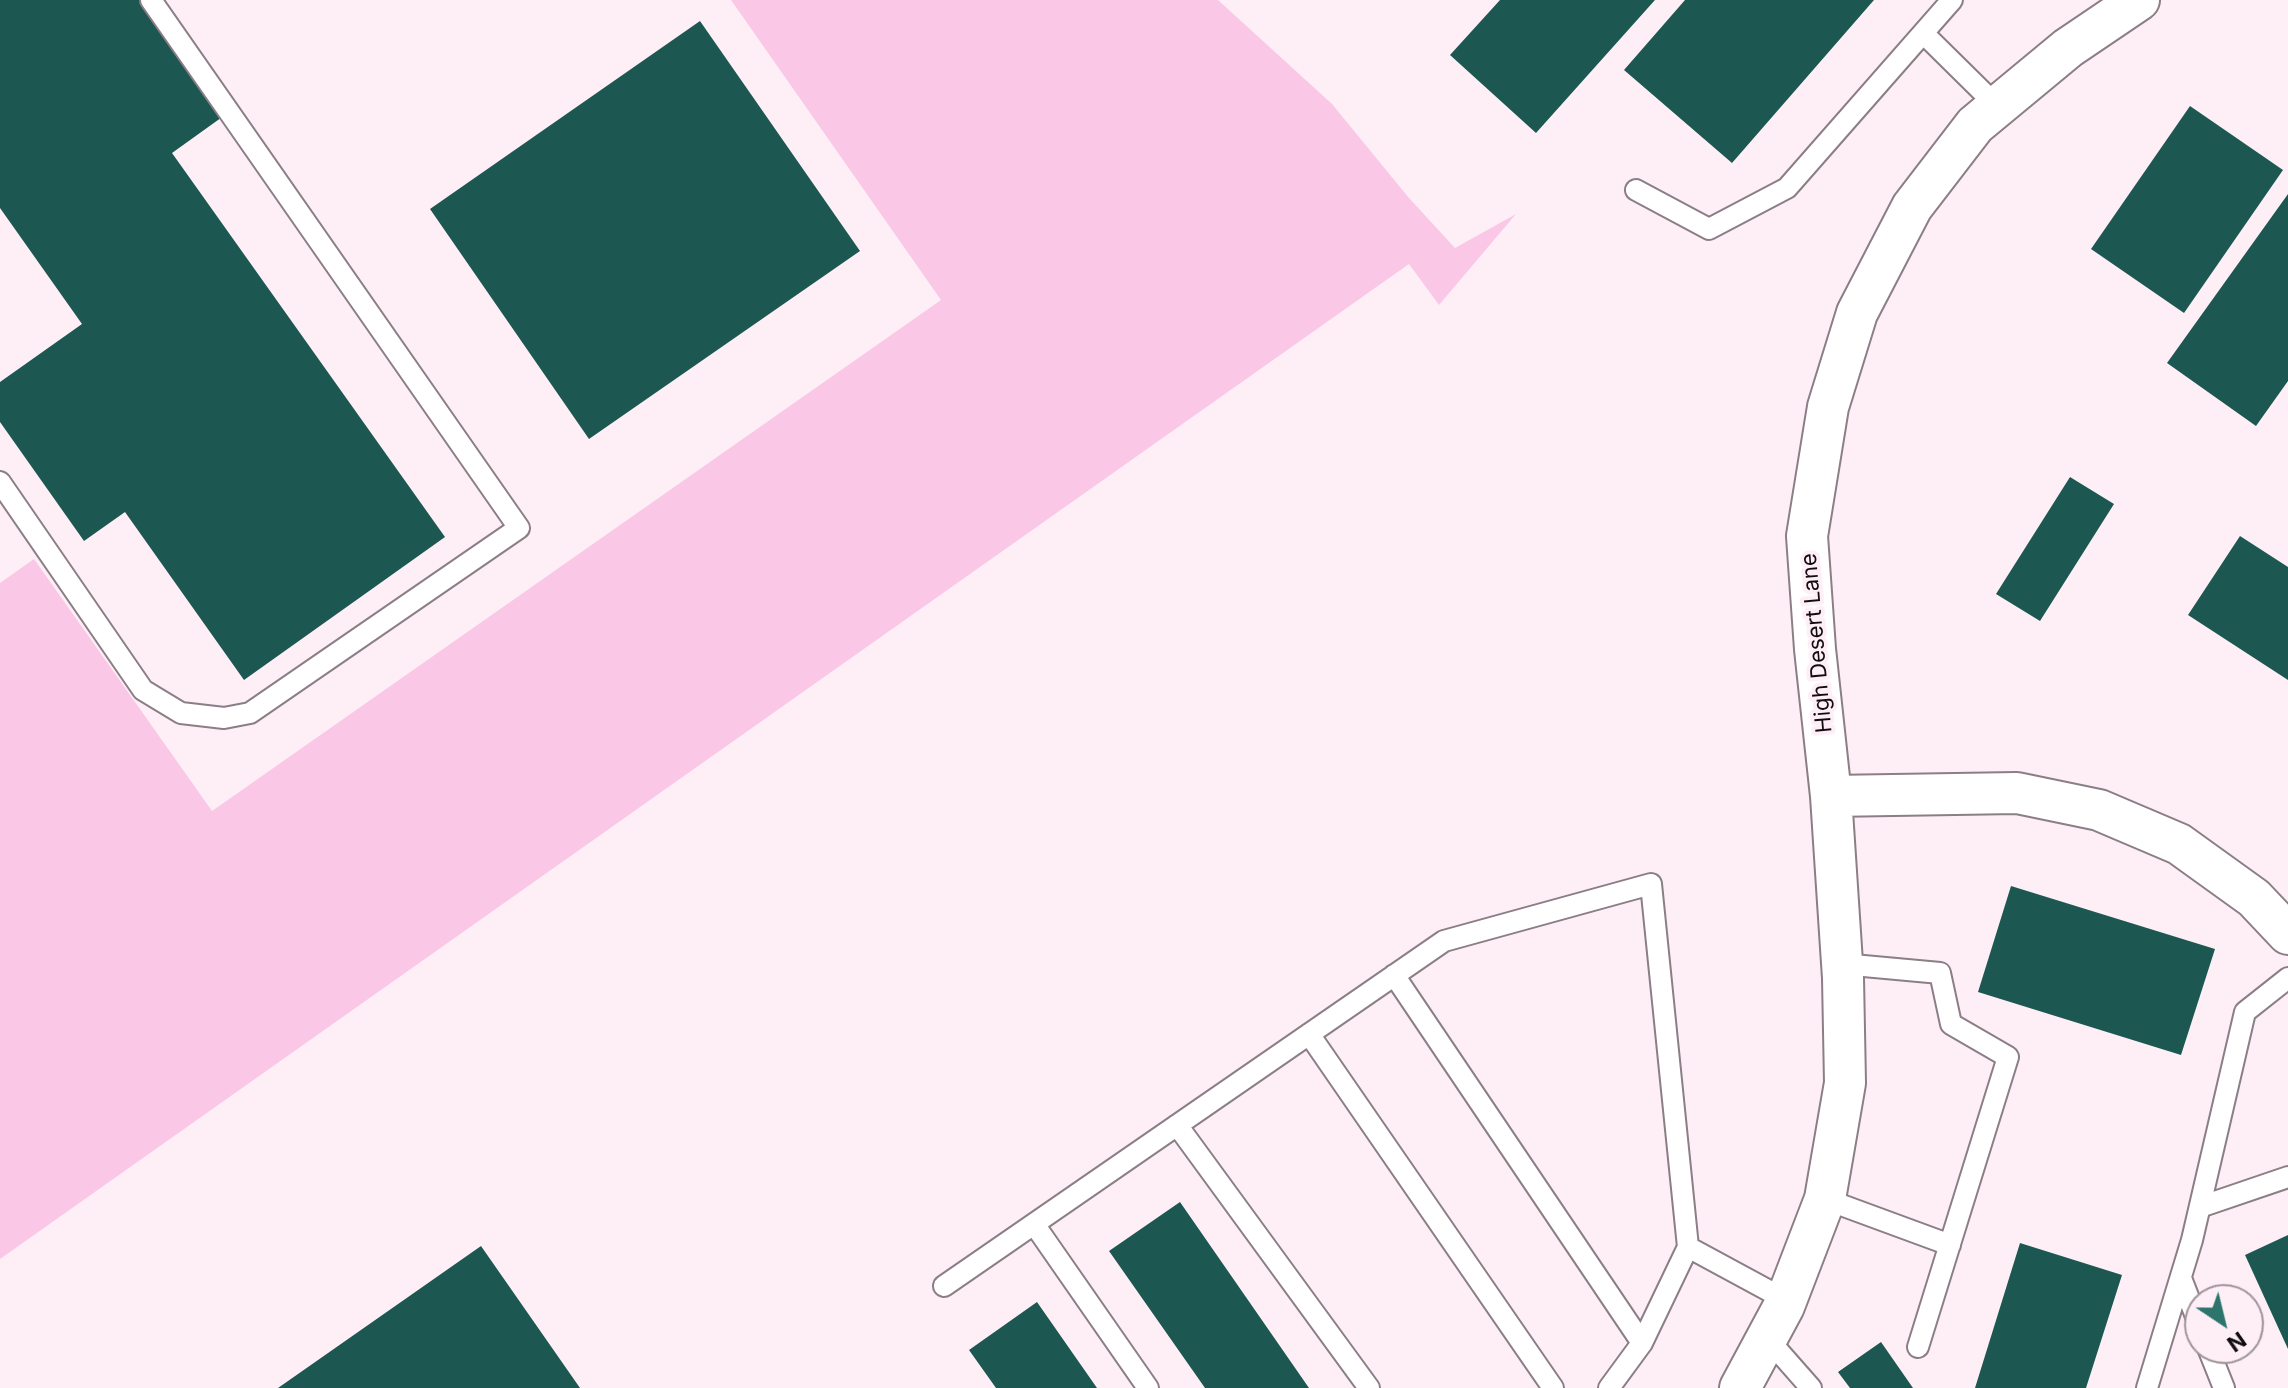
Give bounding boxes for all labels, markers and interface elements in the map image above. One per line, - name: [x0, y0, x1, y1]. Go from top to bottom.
- street label: High Desert Lane: [1796, 552, 1838, 734]
- north arrow: [2184, 1284, 2264, 1364]
- text: N: [2222, 1327, 2251, 1357]

